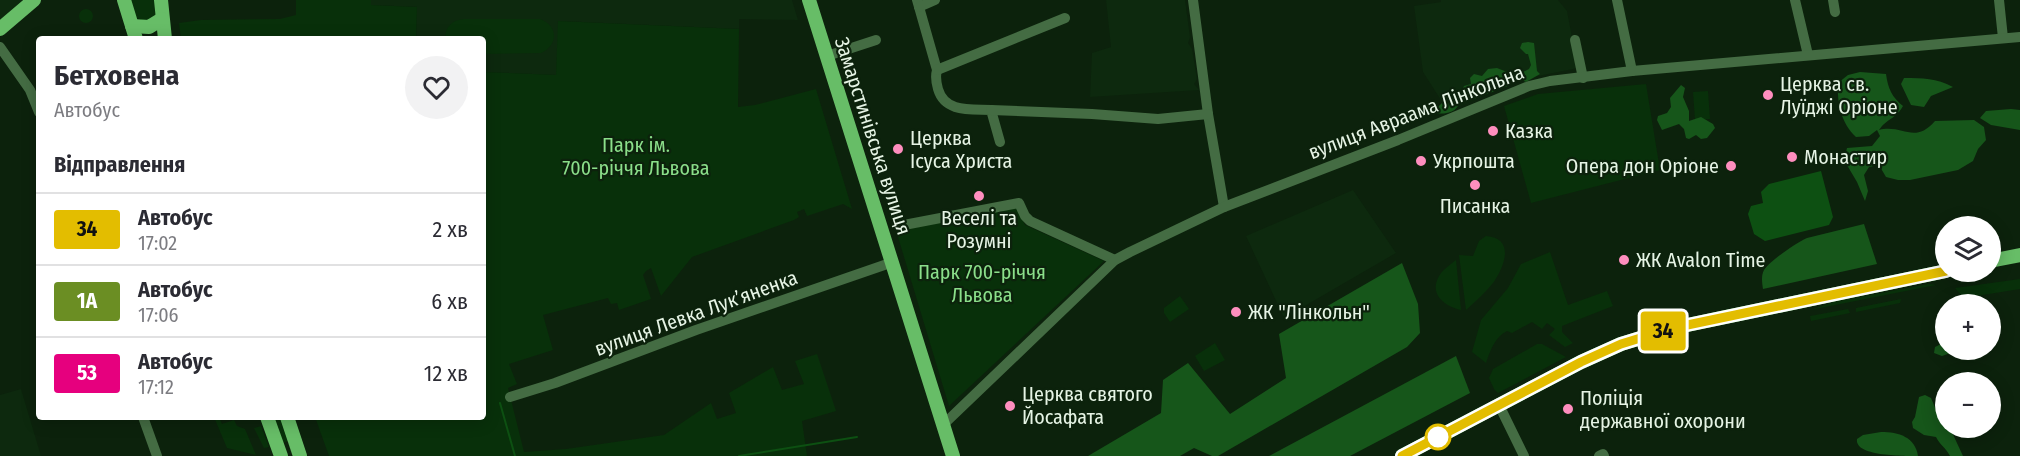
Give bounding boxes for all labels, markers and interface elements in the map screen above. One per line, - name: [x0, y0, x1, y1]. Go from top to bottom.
- street label: Замарстинівська вулиця: [830, 34, 916, 238]
- button: heart: [405, 56, 468, 119]
- text: Бетховена: [54, 59, 179, 92]
- street label: вулиця Авраама Лінкольна: [1305, 60, 1527, 164]
- place label: Церква св. Луїджі Оріоне: [1780, 72, 1898, 119]
- marker: Церква св. Луїджі Оріоне: [1761, 88, 1775, 102]
- text: Автобус: [54, 98, 120, 122]
- place label: Казка: [1505, 119, 1553, 143]
- marker: Казка: [1486, 124, 1500, 138]
- place label: Церква Ісуса Христа: [910, 126, 1012, 173]
- park label: Парк ім. 700-річчя Львова: [562, 133, 710, 180]
- marker: Церква Ісуса Христа: [891, 142, 905, 156]
- place label: Монастир: [1804, 145, 1887, 169]
- place label: Укрпошта: [1432, 149, 1515, 173]
- marker: Монастир: [1785, 150, 1799, 164]
- text: Відправлення: [54, 151, 185, 178]
- marker: Укрпошта: [1414, 154, 1428, 168]
- place label: Опера дон Оріоне: [1566, 154, 1719, 178]
- marker: Опера дон Оріоне: [1724, 159, 1738, 173]
- marker: Писанка: [1468, 178, 1482, 192]
- marker: Веселі та Розумні: [972, 189, 986, 203]
- place label: Писанка: [1440, 194, 1510, 218]
- text: Автобус: [138, 204, 213, 231]
- place label: Веселі та Розумні: [941, 206, 1017, 253]
- text: 34: [77, 216, 97, 242]
- text: 2 хв: [432, 216, 468, 243]
- map controls: [1935, 216, 2001, 438]
- button: layers: [1935, 216, 2001, 282]
- text: 17:02: [138, 231, 177, 255]
- place label: ЖК Avalon Time: [1636, 248, 1765, 272]
- marker: ЖК Avalon Time: [1617, 253, 1631, 267]
- park label: Парк 700-річчя Львова: [918, 260, 1046, 307]
- street label: вулиця Левка Лукʼяненка: [591, 265, 801, 361]
- text: Автобус: [138, 276, 213, 303]
- text: 1А: [77, 288, 97, 314]
- text: 6 хв: [431, 288, 468, 315]
- button: +: [1935, 294, 2001, 360]
- place label: ЖК "Лінкольн": [1248, 300, 1370, 324]
- text: 17:06: [138, 303, 178, 327]
- marker: ЖК "Лінкольн": [1229, 305, 1243, 319]
- line badge: 34: [1636, 312, 1690, 350]
- text: 34: [1653, 318, 1673, 344]
- text: Автобус: [138, 348, 213, 375]
- text: 53: [77, 360, 97, 386]
- text: 12 хв: [424, 360, 468, 387]
- button: −: [1935, 372, 2001, 438]
- text: 17:12: [138, 375, 174, 399]
- place label: Церква святого Йосафата: [1022, 382, 1153, 429]
- place label: Поліція державної охорони: [1580, 386, 1746, 433]
- marker: Церква святого Йосафата: [1003, 399, 1017, 413]
- marker: Поліція державної охорони: [1561, 402, 1575, 416]
- unlabelled marker: [1425, 424, 1451, 450]

